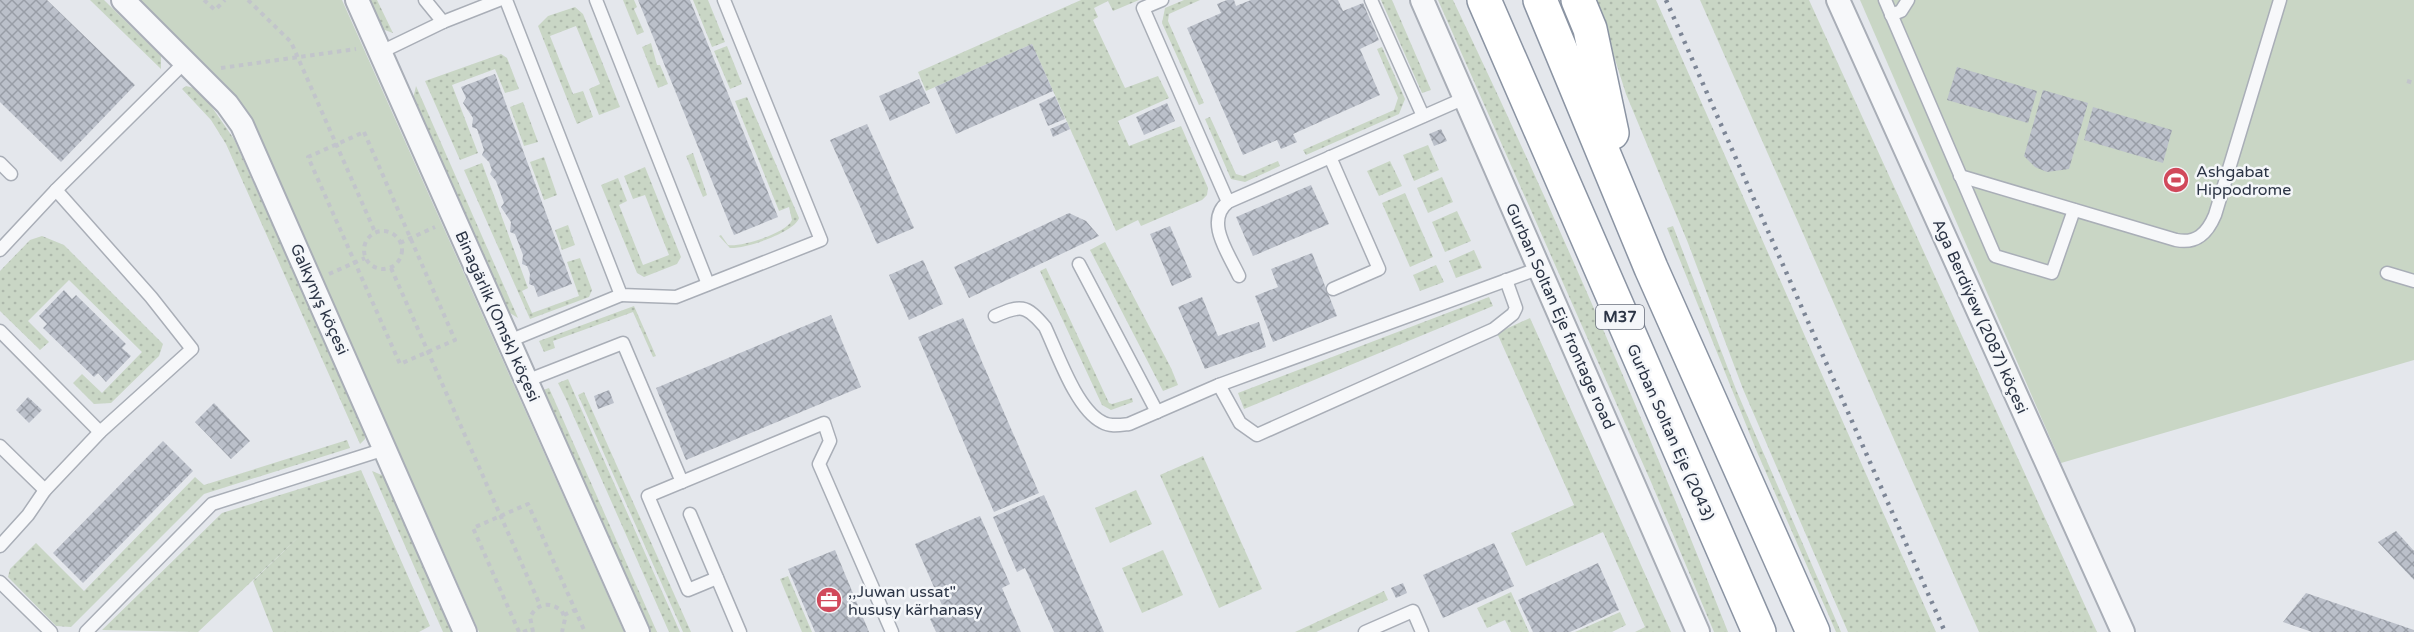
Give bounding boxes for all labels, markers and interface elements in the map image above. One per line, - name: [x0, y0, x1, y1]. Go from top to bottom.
- place label: Ashgabat Hippodrome: [2196, 162, 2291, 200]
- sports icon: Ashgabat Hippodrome: [2161, 165, 2191, 195]
- street label: Gurban Soltan Eje frontage road: [1501, 200, 1619, 433]
- street label: Aga Berdiýew (2087) köçesi: [1928, 216, 2032, 417]
- street label: Binagärlik (Omsk) köçesi: [450, 228, 544, 405]
- street label: Galkynyş köçesi: [286, 241, 353, 358]
- road number: M37: [1596, 305, 1644, 329]
- street label: Gurban Soltan Eje (2043): [1622, 341, 1718, 524]
- place label: ,,Juwan ussat" hususy kärhanasy: [848, 582, 983, 620]
- office icon: ,,Juwan ussat" hususy kärhanasy: [814, 585, 844, 615]

